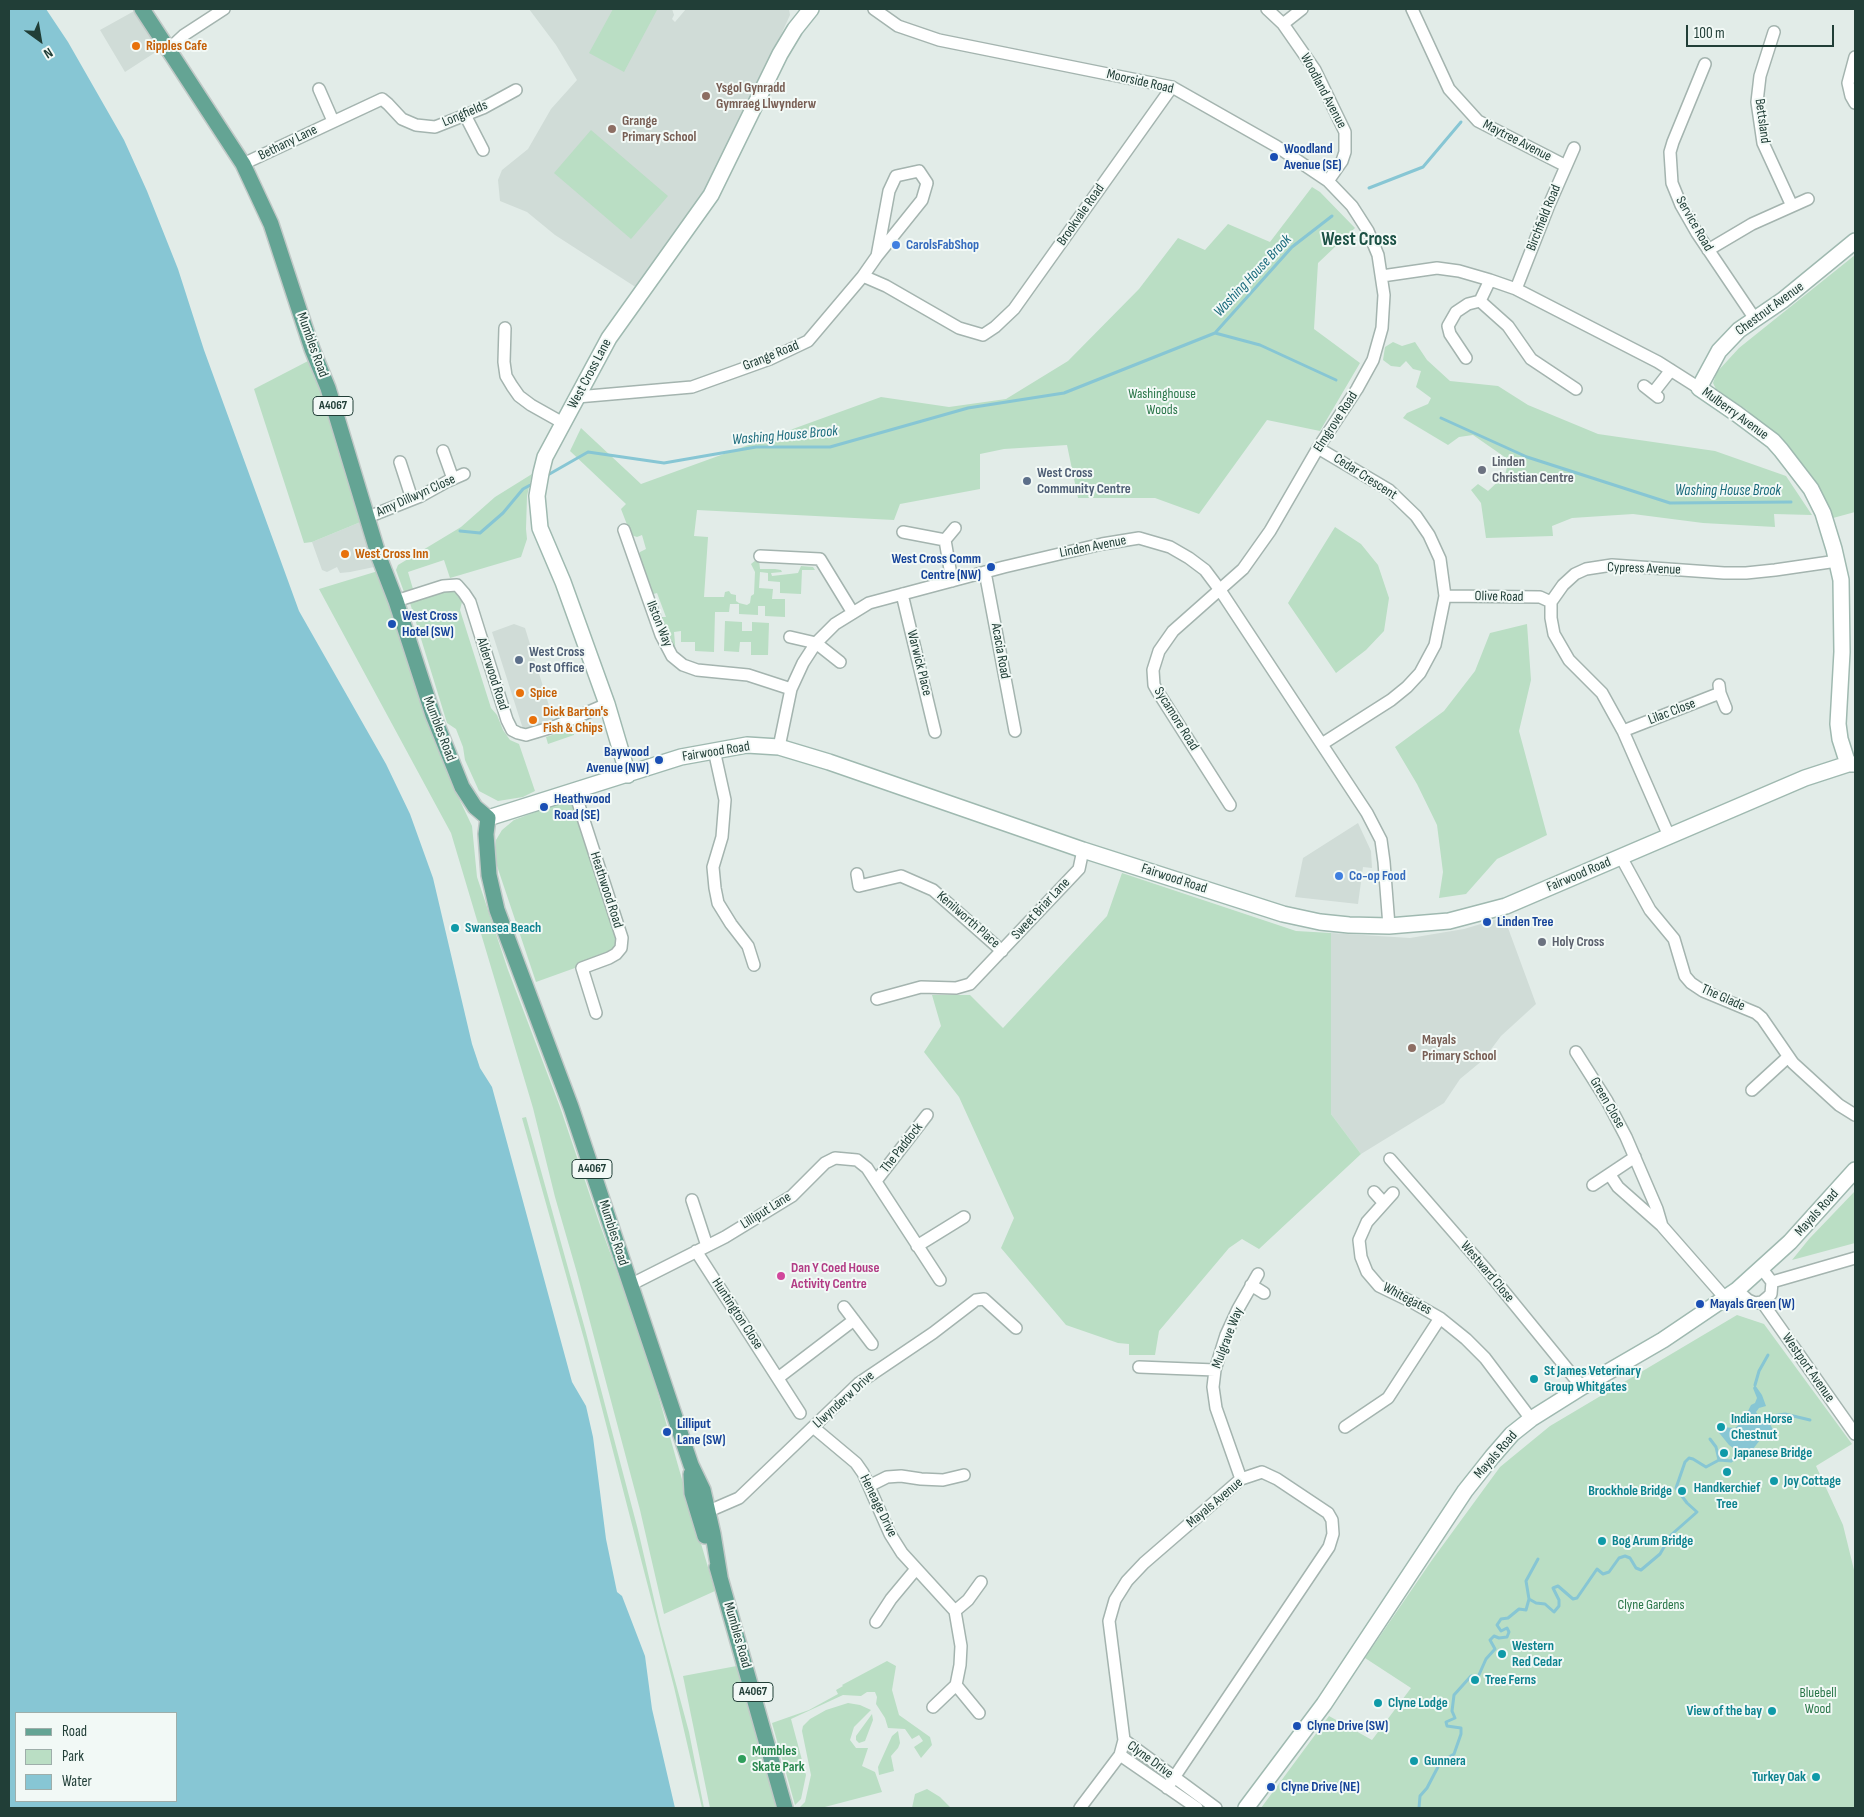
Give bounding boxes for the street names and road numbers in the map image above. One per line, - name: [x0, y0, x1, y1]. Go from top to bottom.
- street label: Woodland Avenue: [1296, 51, 1350, 131]
- street label: Moorside Road: [1105, 66, 1175, 98]
- street label: Longfields: [440, 97, 490, 131]
- street label: Bettsland: [1751, 98, 1773, 144]
- street label: Maytree Avenue: [1480, 117, 1554, 165]
- street label: Bethany Lane: [256, 122, 320, 164]
- street label: Brookvale Road: [1054, 181, 1108, 249]
- street label: Birchfield Road: [1523, 182, 1565, 254]
- street label: Service Road: [1672, 194, 1716, 254]
- street label: Chestnut Avenue: [1733, 279, 1807, 339]
- street label: Mumbles Road: [293, 310, 331, 380]
- street label: West Cross Lane: [565, 336, 615, 412]
- street label: Grange Road: [741, 337, 801, 375]
- street label: Mulberry Avenue: [1698, 384, 1772, 444]
- street label: Elmgrove Road: [1310, 389, 1362, 455]
- road number: A4067: [313, 396, 353, 416]
- street label: Cedar Crescent: [1330, 450, 1400, 504]
- street label: Amy Dillwyn Close: [374, 471, 458, 521]
- street label: Linden Avenue: [1058, 532, 1128, 562]
- street label: Cypress Avenue: [1607, 559, 1681, 579]
- street label: Olive Road: [1474, 588, 1524, 606]
- street label: Ilston Way: [642, 599, 676, 649]
- street label: Acacia Road: [987, 622, 1013, 680]
- street label: Warwick Place: [903, 628, 935, 698]
- street label: Alderwood Road: [472, 636, 512, 712]
- street label: Sycamore Road: [1150, 684, 1202, 754]
- street label: Mumbles Road: [419, 694, 459, 764]
- street label: Lilac Close: [1646, 695, 1698, 729]
- street label: Fairwood Road: [681, 738, 751, 766]
- street label: Heathwood Road: [586, 850, 626, 930]
- street label: Fairwood Road: [1544, 854, 1614, 896]
- street label: Fairwood Road: [1139, 860, 1209, 898]
- street label: Sweet Briar Lane: [1008, 875, 1074, 943]
- street label: Kenilworth Place: [933, 888, 1003, 952]
- street label: The Glade: [1699, 981, 1747, 1015]
- street label: Green Close: [1586, 1074, 1628, 1132]
- street label: The Paddock: [877, 1120, 927, 1176]
- road number: A4067: [572, 1160, 612, 1178]
- street label: Mayals Road: [1792, 1186, 1842, 1240]
- street label: Lilliput Lane: [738, 1189, 794, 1233]
- street label: Mumbles Road: [595, 1198, 631, 1268]
- street label: Westward Close: [1457, 1238, 1517, 1306]
- street label: Huntington Close: [708, 1275, 766, 1353]
- street label: Whitegates: [1380, 1279, 1434, 1319]
- street label: Mulgrave Way: [1209, 1305, 1247, 1371]
- street label: Westport Avenue: [1778, 1330, 1838, 1406]
- street label: Llwynderw Drive: [810, 1368, 878, 1432]
- street label: Mayals Road: [1471, 1428, 1521, 1482]
- street label: Heneage Drive: [856, 1472, 900, 1540]
- street label: Mayals Avenue: [1183, 1475, 1247, 1531]
- street label: Mumbles Road: [720, 1600, 754, 1670]
- road number: A4067: [733, 1682, 773, 1701]
- street label: Clyne Drive: [1124, 1738, 1176, 1782]

